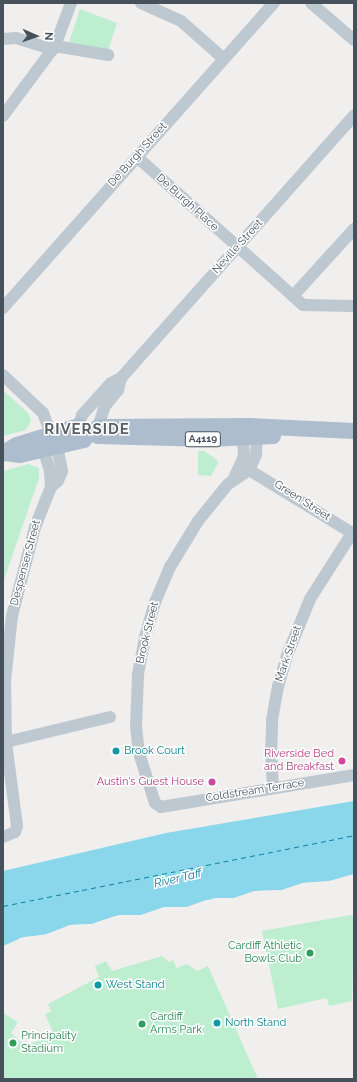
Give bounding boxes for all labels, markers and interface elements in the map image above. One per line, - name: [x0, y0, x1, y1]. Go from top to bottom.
- north arrow: [16, 16, 56, 56]
- text: N: [42, 32, 55, 41]
- street label: De Burgh Street: [106, 120, 170, 190]
- street label: De Burgh Place: [153, 172, 221, 234]
- street label: Neville Street: [210, 217, 266, 277]
- district label: RIVERSIDE: [44, 421, 130, 439]
- road number: A4119: [184, 431, 222, 447]
- street label: Green Street: [271, 478, 333, 524]
- street label: Despenser Street: [8, 519, 44, 607]
- street label: Brook Street: [134, 601, 162, 665]
- street label: Mark Street: [273, 624, 305, 684]
- place label: Brook Court: [124, 744, 185, 758]
- marker: Brook Court: [111, 746, 121, 756]
- place label: Riverside Bed and Breakfast: [264, 748, 334, 774]
- marker: Riverside Bed and Breakfast: [337, 756, 347, 766]
- place label: Austin's Guest House: [97, 775, 204, 789]
- street label: Coldstream Terrace: [205, 777, 305, 805]
- marker: Austin's Guest House: [207, 777, 217, 787]
- water label: River Taff: [153, 866, 203, 892]
- place label: Cardiff Athletic Bowls Club: [227, 940, 302, 966]
- marker: Cardiff Athletic Bowls Club: [305, 948, 315, 958]
- place label: West Stand: [106, 978, 165, 992]
- marker: West Stand: [93, 980, 103, 990]
- place label: Cardiff Arms Park: [150, 1011, 202, 1037]
- place label: North Stand: [225, 1016, 286, 1030]
- marker: North Stand: [212, 1018, 222, 1028]
- marker: Cardiff Arms Park: [137, 1019, 147, 1029]
- place label: Principality Stadium: [21, 1030, 77, 1056]
- marker: Principality Stadium: [8, 1038, 18, 1048]

